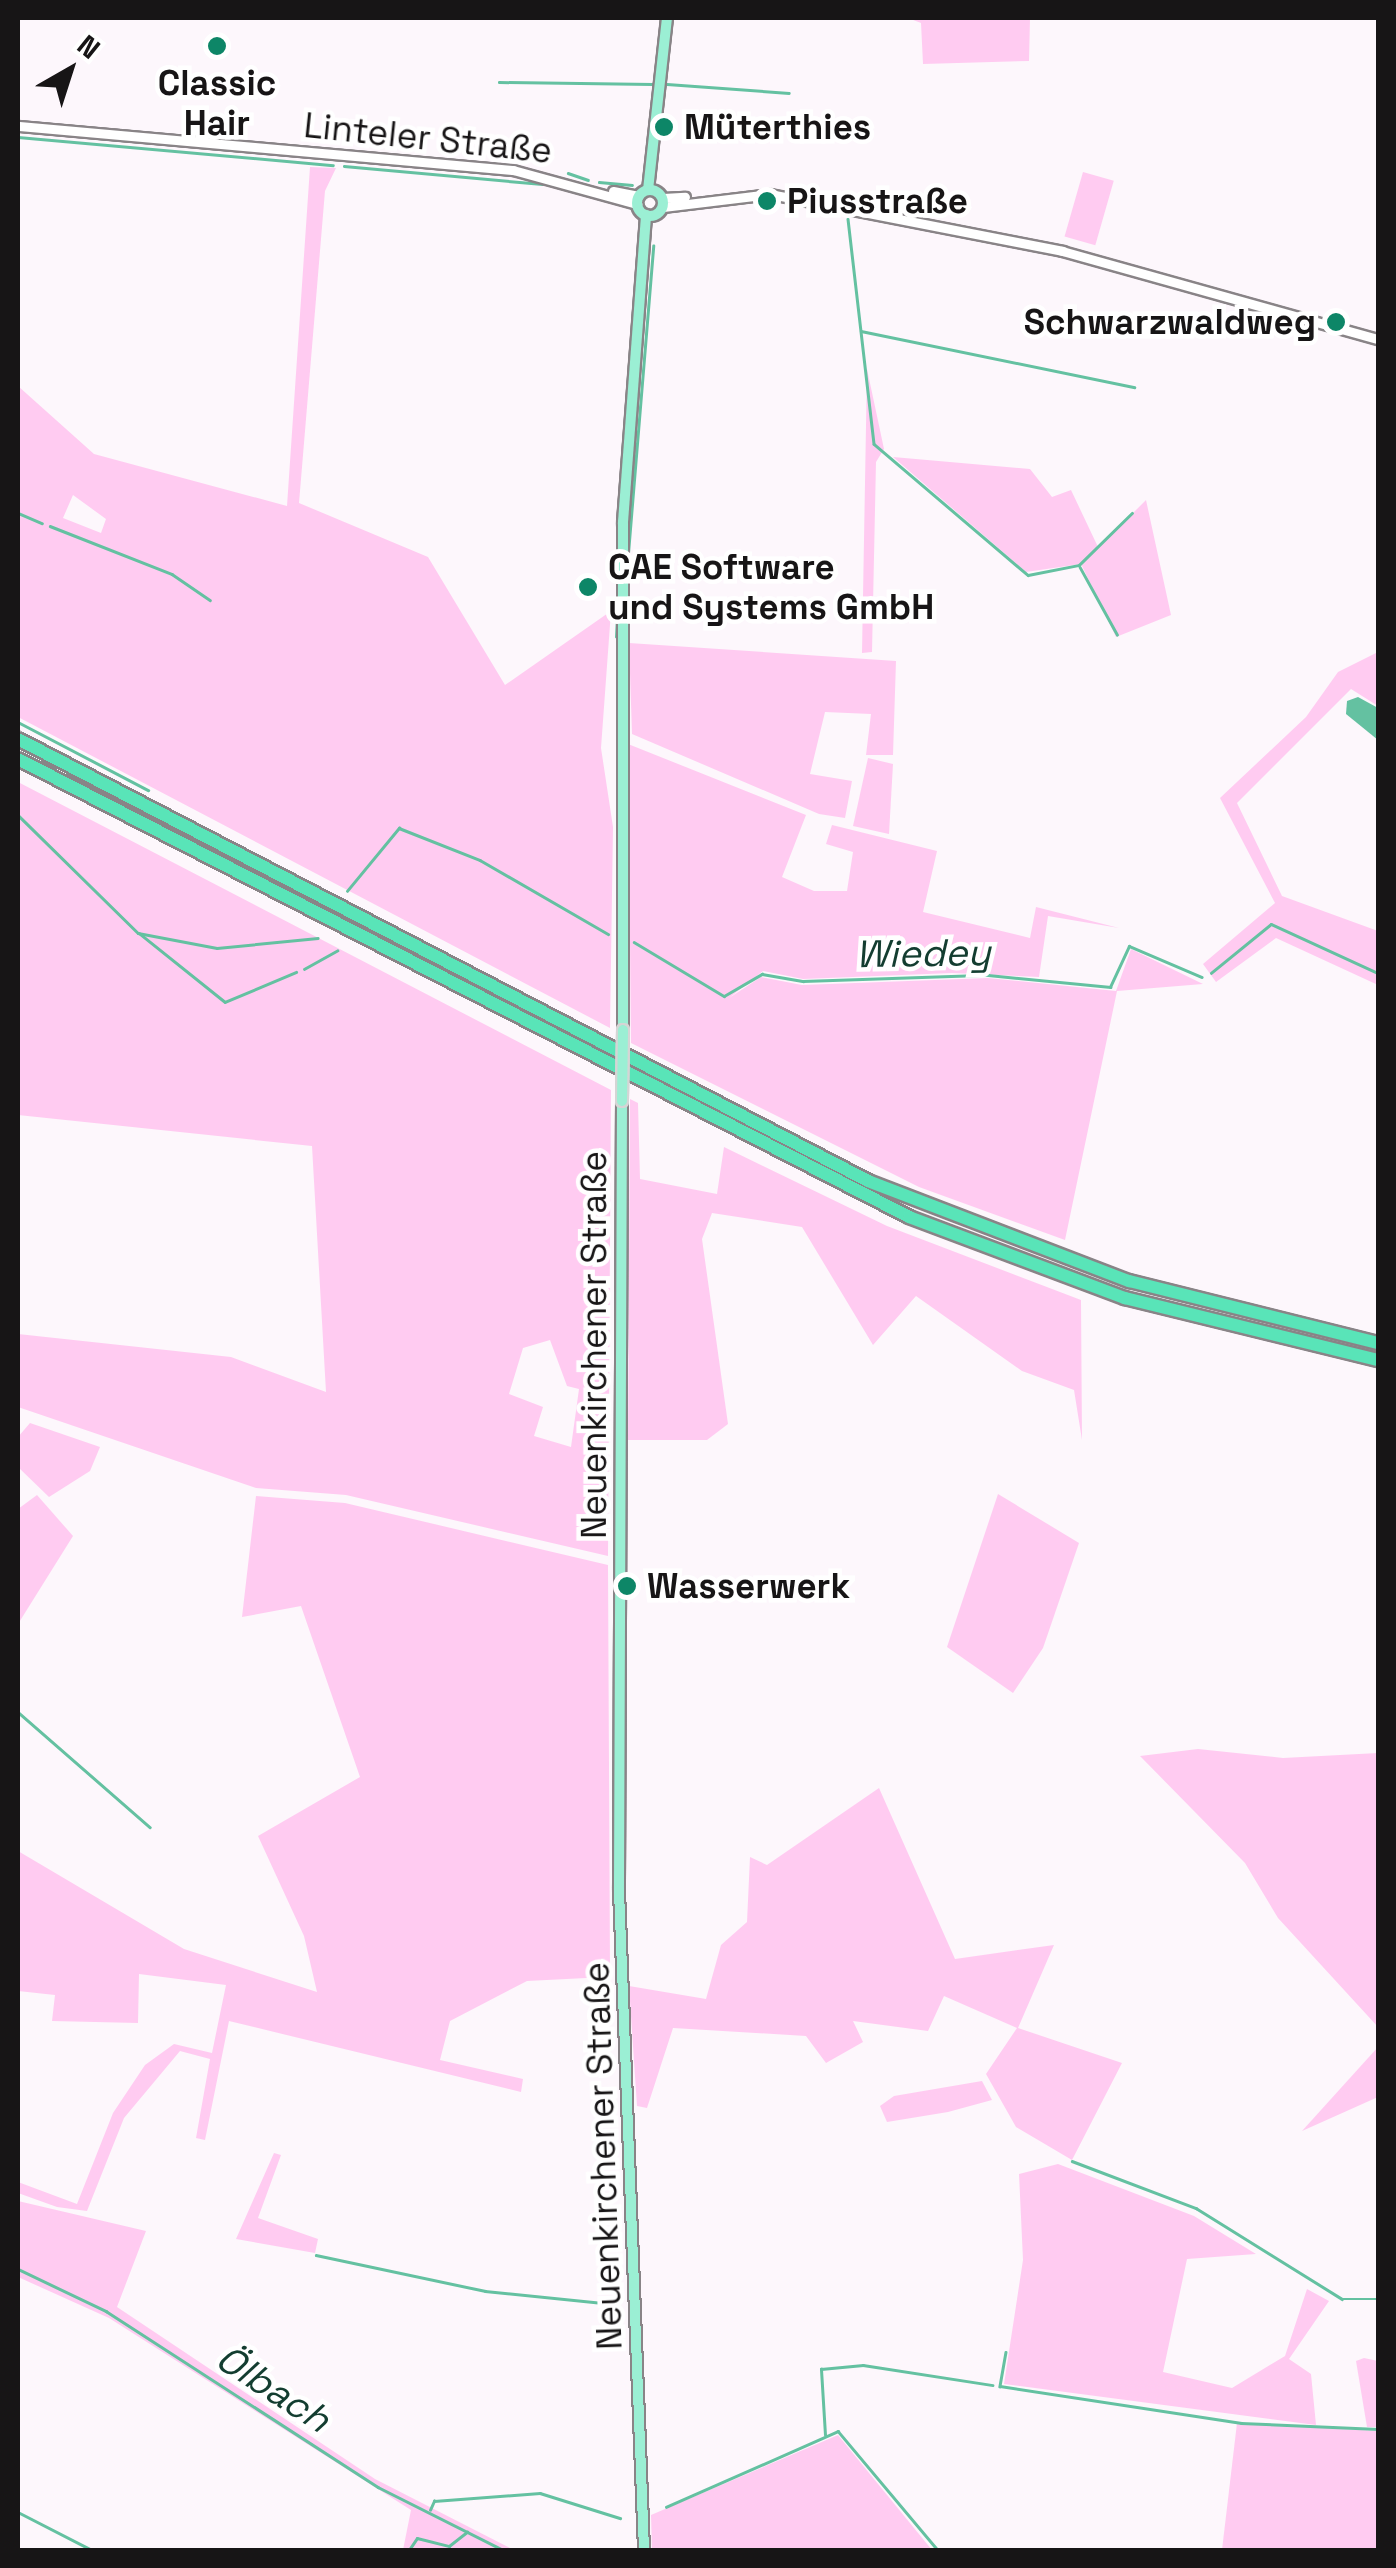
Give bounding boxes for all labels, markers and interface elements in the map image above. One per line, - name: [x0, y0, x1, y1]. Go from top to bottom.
- north arrow: [20, 20, 120, 120]
- text: N: [70, 27, 107, 67]
- marker: Classic Hair: [206, 35, 228, 57]
- place label: Classic Hair: [158, 62, 276, 144]
- street label: Linteler Straße: [302, 104, 554, 172]
- place label: Müterthies: [684, 106, 871, 148]
- marker: Müterthies: [653, 116, 675, 138]
- place label: Piusstraße: [787, 180, 968, 222]
- marker: Piusstraße: [756, 190, 778, 212]
- place label: Schwarzwaldweg: [1024, 301, 1316, 343]
- marker: Schwarzwaldweg: [1325, 311, 1347, 333]
- place label: CAE Software und Systems GmbH: [608, 546, 934, 628]
- marker: CAE Software und Systems GmbH: [577, 576, 599, 598]
- water label: Wiedey: [855, 930, 991, 978]
- street label: Neuenkirchener Straße: [573, 1151, 615, 1539]
- place label: Wasserwerk: [647, 1565, 850, 1607]
- marker: Wasserwerk: [616, 1575, 638, 1597]
- street label: Neuenkirchener Straße: [575, 1961, 631, 2351]
- water label: Ölbach: [208, 2335, 338, 2443]

